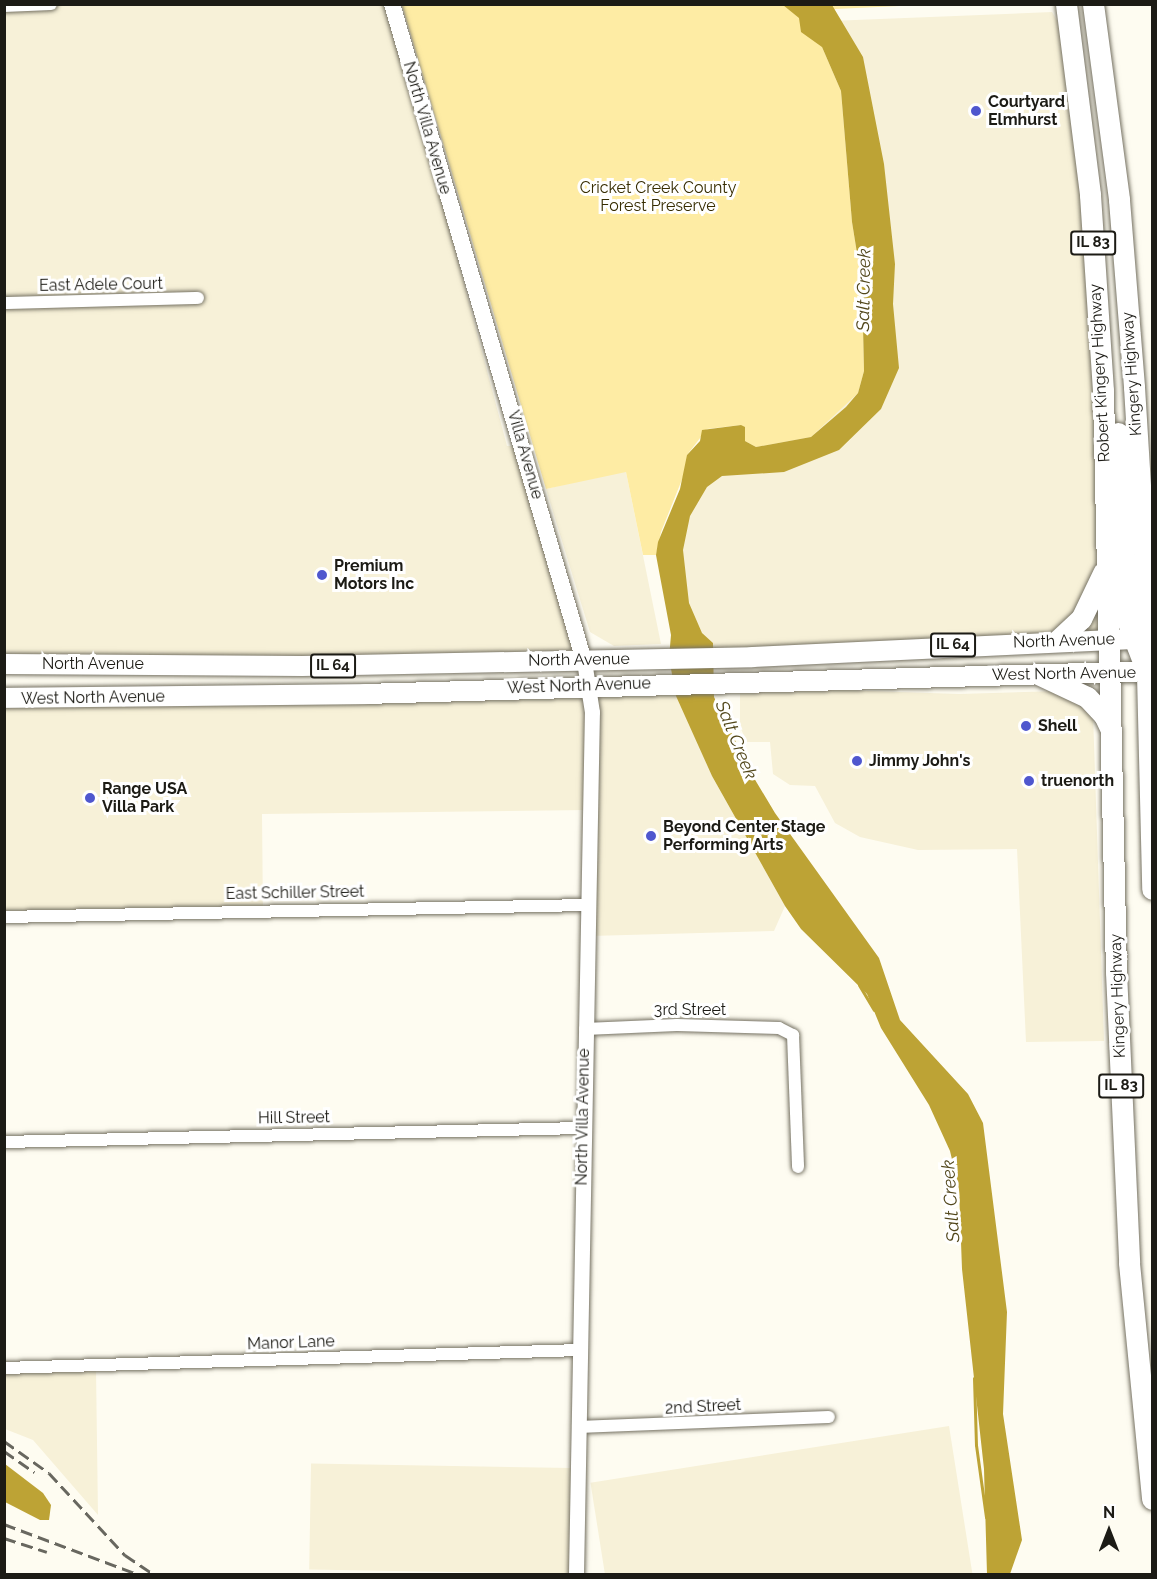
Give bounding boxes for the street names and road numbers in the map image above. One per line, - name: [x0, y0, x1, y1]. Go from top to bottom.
- street label: North Villa Avenue: [399, 59, 455, 197]
- road number: IL 83: [1069, 231, 1117, 255]
- street label: East Adele Court: [39, 274, 163, 296]
- street label: Robert Kingery Highway: [1086, 283, 1114, 463]
- street label: Kingery Highway: [1118, 311, 1146, 437]
- street label: Villa Avenue: [503, 408, 547, 502]
- street label: North Avenue: [1013, 630, 1115, 652]
- road number: IL 64: [929, 633, 977, 657]
- street label: North Avenue: [528, 650, 630, 670]
- street label: North Avenue: [42, 654, 144, 674]
- road number: IL 64: [309, 654, 357, 678]
- street label: West North Avenue: [992, 663, 1136, 685]
- street label: West North Avenue: [506, 674, 652, 698]
- street label: West North Avenue: [21, 687, 165, 709]
- street label: East Schiller Street: [225, 882, 365, 904]
- street label: Kingery Highway: [1106, 933, 1130, 1059]
- street label: 3rd Street: [654, 1000, 726, 1020]
- street label: North Villa Avenue: [572, 1048, 594, 1186]
- road number: IL 83: [1097, 1074, 1145, 1098]
- street label: Hill Street: [258, 1108, 330, 1128]
- street label: Manor Lane: [247, 1332, 335, 1354]
- street label: 2nd Street: [665, 1395, 741, 1419]

